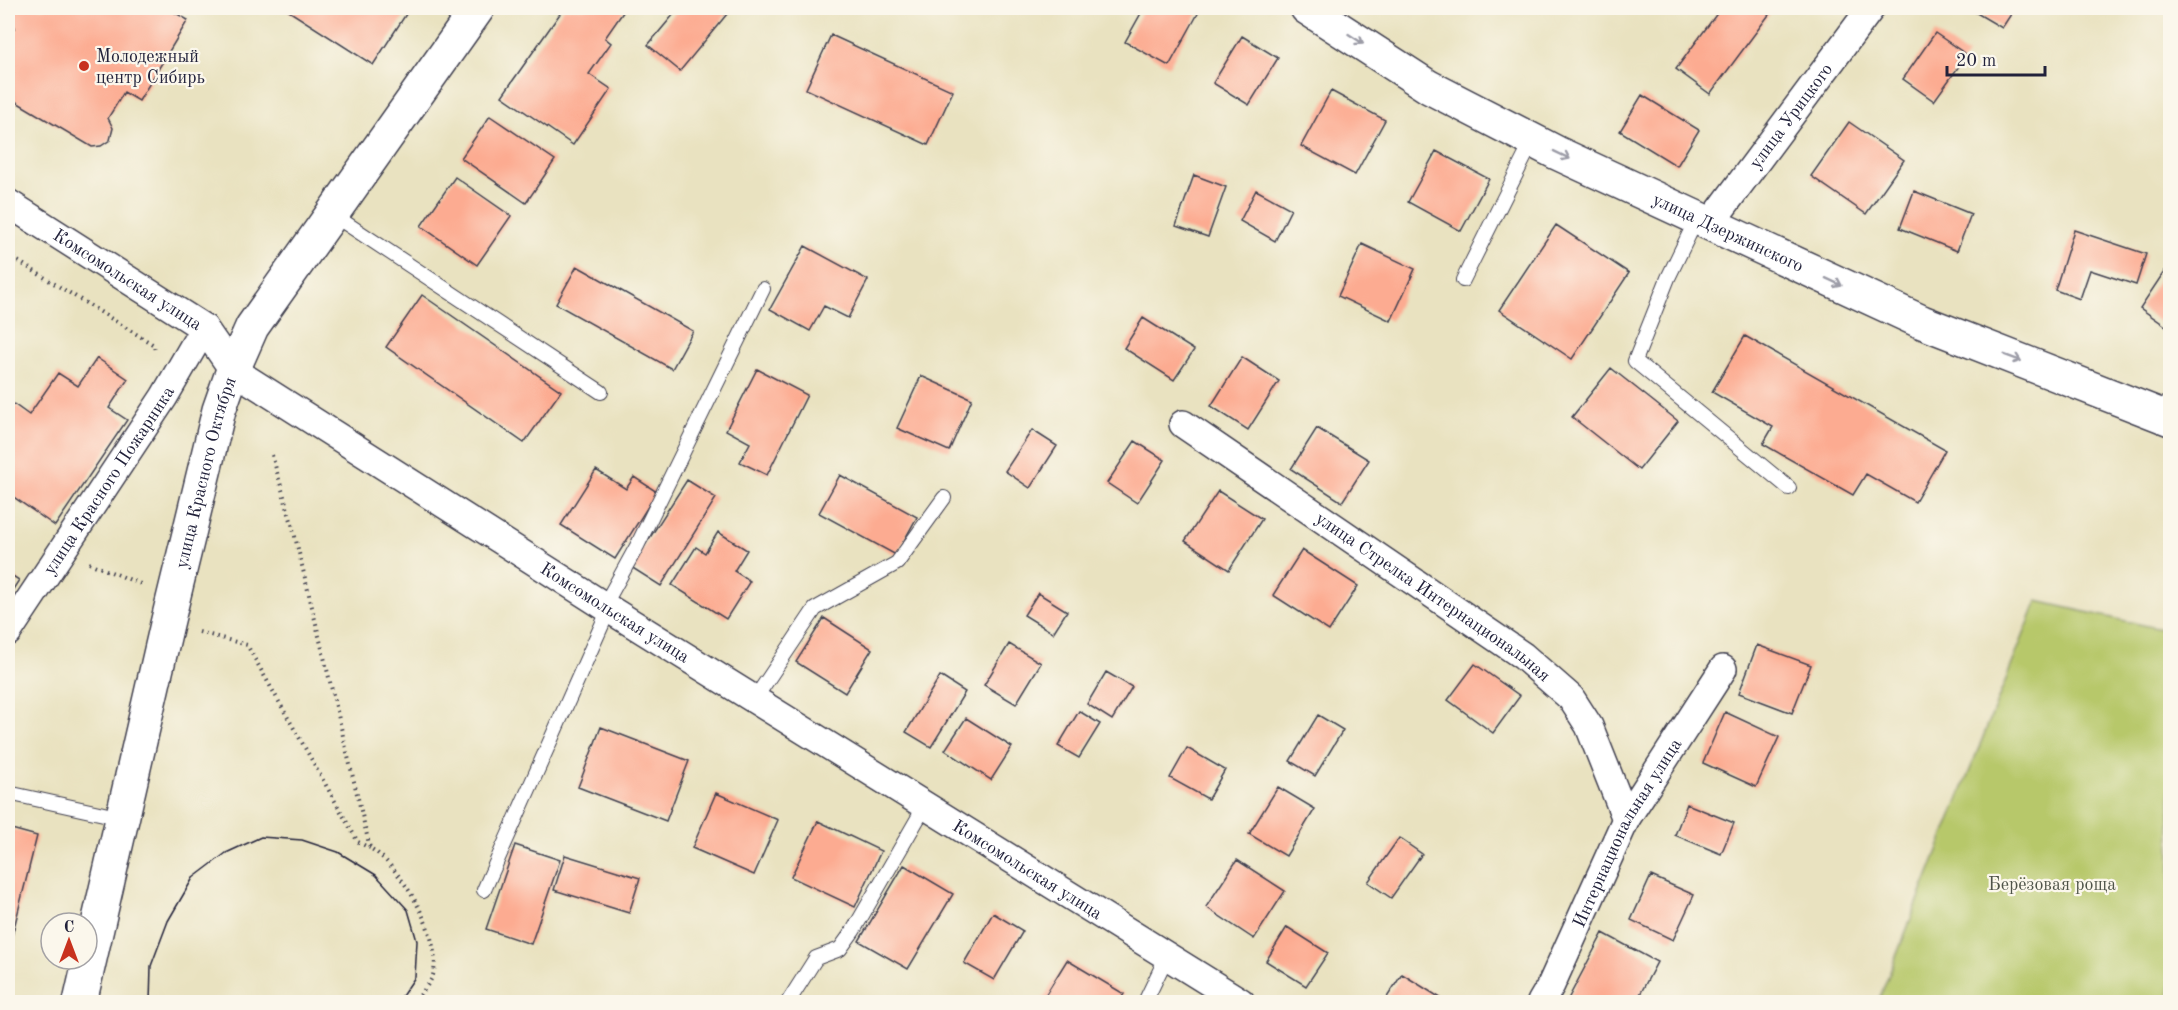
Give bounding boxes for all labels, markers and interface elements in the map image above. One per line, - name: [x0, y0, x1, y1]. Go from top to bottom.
- one-way arrow: [1347, 33, 1364, 46]
- scale bar: [1947, 39, 2044, 77]
- place label: Молодежный центр Сибирь: [96, 48, 205, 87]
- text: 20 m: [1956, 52, 1996, 70]
- marker: Молодежный центр Сибирь: [77, 59, 91, 73]
- street label: улица Урицкого: [1747, 60, 1836, 172]
- one-way arrow: [1553, 150, 1571, 162]
- street label: улица Дзержинского: [1650, 191, 1806, 276]
- street label: Комсомольская улица: [50, 226, 205, 334]
- one-way arrow: [1825, 276, 1843, 288]
- one-way arrow: [2004, 353, 2022, 364]
- street label: улица Красного Октября: [173, 375, 240, 570]
- street label: улица Красного Пожарника: [41, 384, 178, 578]
- street label: улица Стрелка Интернациональная: [1312, 509, 1553, 686]
- street label: Комсомольская улица: [537, 560, 692, 667]
- street label: Интернациональная улица: [1570, 736, 1685, 930]
- street label: Комсомольская улица: [949, 817, 1105, 923]
- park label: Берёзовая роща: [1988, 876, 2116, 894]
- north arrow: [39, 911, 99, 971]
- text: С: [64, 920, 74, 936]

